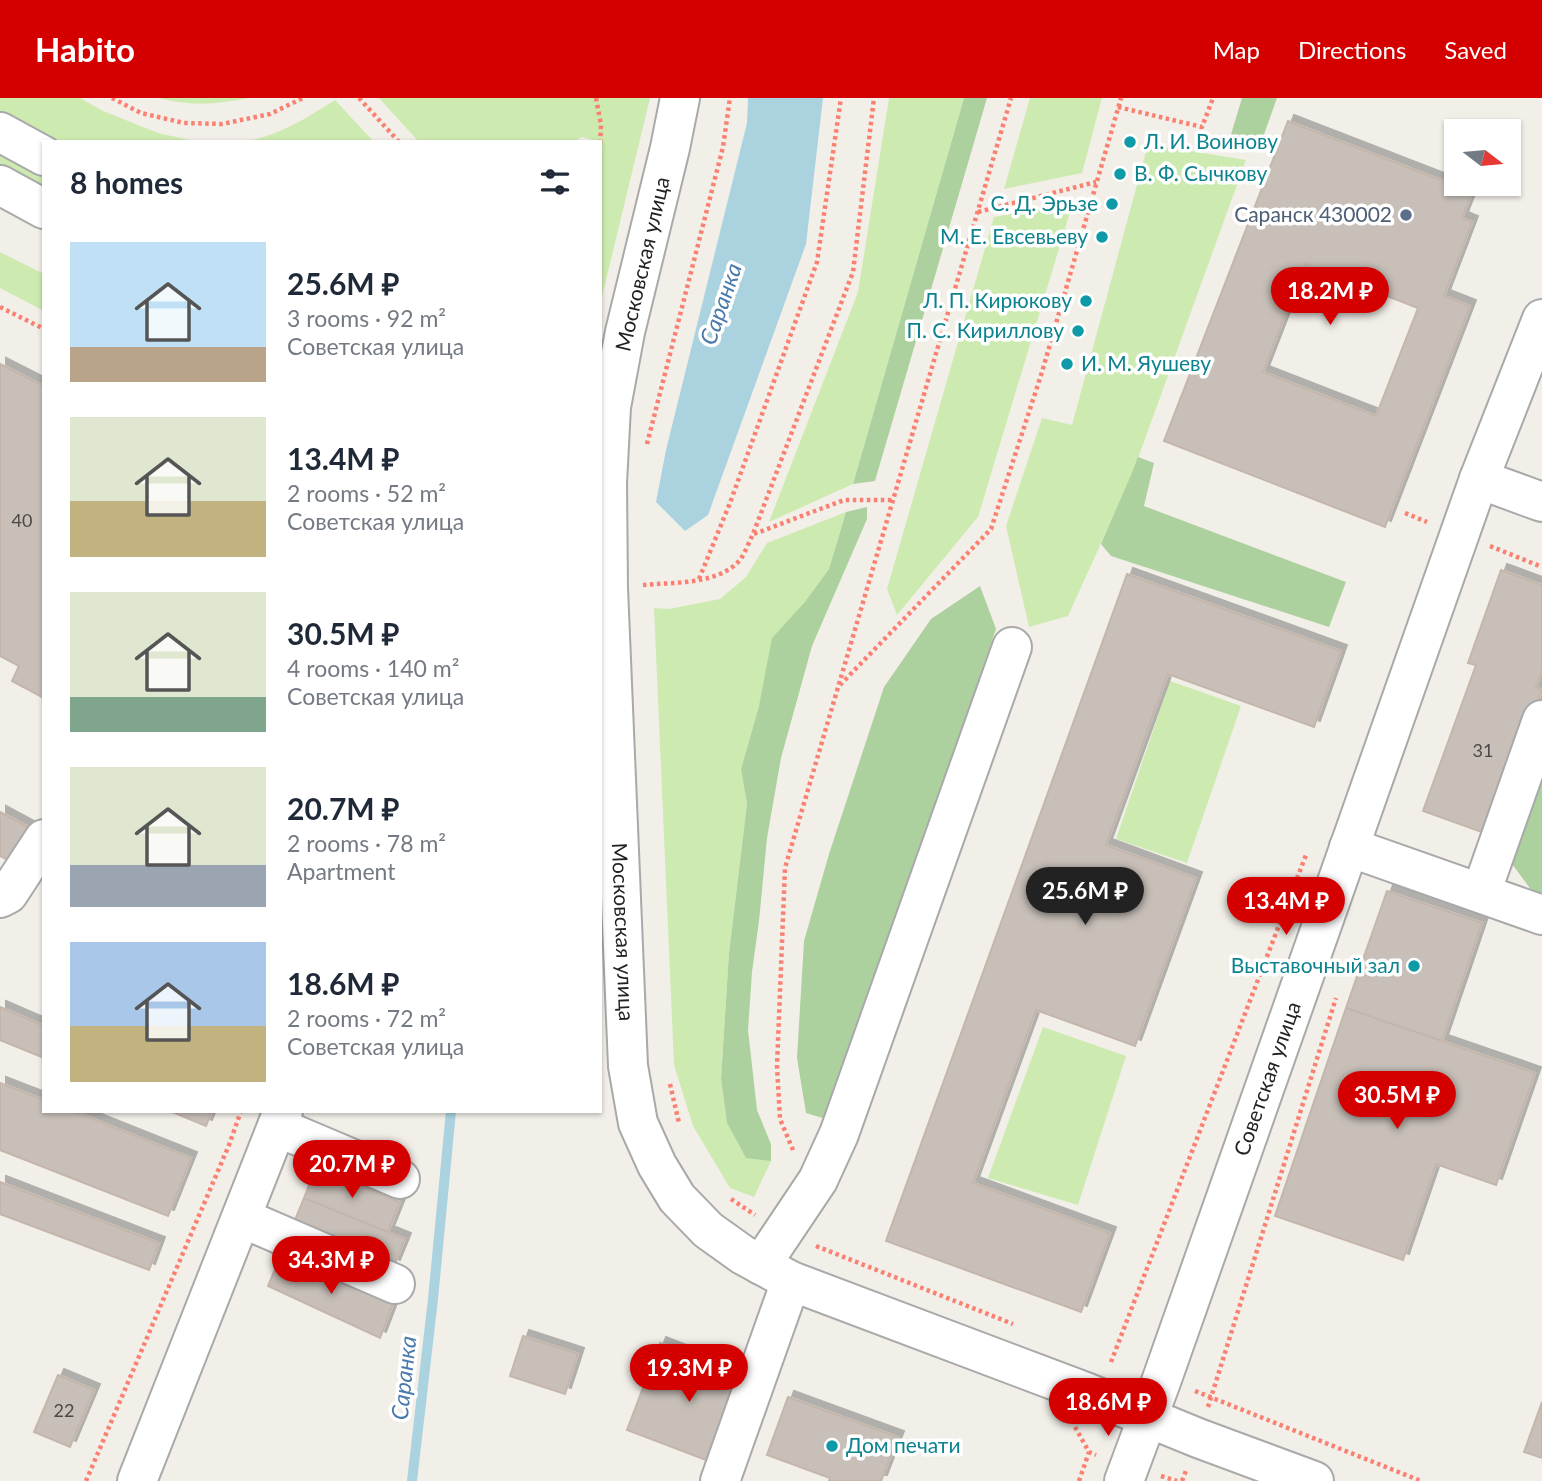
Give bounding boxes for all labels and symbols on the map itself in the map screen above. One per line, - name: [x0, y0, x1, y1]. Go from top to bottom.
- north arrow: [1444, 119, 1521, 196]
- place label: Л. И. Воинову: [1143, 128, 1278, 153]
- marker: Л. И. Воинову: [1122, 134, 1138, 150]
- place label: В. Ф. Сычкову: [1134, 160, 1267, 185]
- marker: В. Ф. Сычкову: [1112, 166, 1128, 182]
- street label: Московская улица: [609, 174, 674, 353]
- place label: С. Д. Эрьзе: [990, 190, 1098, 215]
- marker: С. Д. Эрьзе: [1104, 196, 1120, 212]
- place label: Саранск 430002: [1234, 201, 1392, 226]
- marker: Саранск 430002: [1398, 207, 1414, 223]
- place label: М. Е. Евсевьеву: [940, 223, 1088, 248]
- marker: М. Е. Евсевьеву: [1094, 229, 1110, 245]
- water label: Саранка: [693, 259, 747, 348]
- pin: 18.2M ₽: [1265, 268, 1395, 327]
- place label: Л. П. Кирюкову: [922, 287, 1072, 312]
- marker: Л. П. Кирюкову: [1078, 293, 1094, 309]
- place label: П. С. Кириллову: [907, 317, 1064, 342]
- marker: П. С. Кириллову: [1070, 323, 1086, 339]
- place label: И. М. Яушеву: [1081, 350, 1211, 375]
- marker: И. М. Яушеву: [1059, 356, 1075, 372]
- house number: 40: [12, 509, 32, 531]
- house number: 31: [1473, 739, 1493, 761]
- street label: Московская улица: [608, 842, 640, 1021]
- pin: 25.6M ₽: [1020, 868, 1150, 927]
- pin: 13.4M ₽: [1221, 878, 1351, 937]
- place label: Выставочный зал: [1231, 952, 1400, 977]
- marker: Выставочный зал: [1406, 958, 1422, 974]
- street label: Советская улица: [1228, 998, 1305, 1159]
- pin: 30.5M ₽: [1332, 1072, 1462, 1131]
- pin: 20.7M ₽: [287, 1140, 417, 1200]
- pin: 34.3M ₽: [266, 1236, 396, 1296]
- water label: Саранка: [385, 1334, 421, 1421]
- pin: 19.3M ₽: [624, 1344, 754, 1404]
- pin: 18.6M ₽: [1043, 1378, 1173, 1438]
- house number: 22: [54, 1399, 74, 1421]
- place label: Дом печати: [846, 1432, 961, 1457]
- marker: Дом печати: [824, 1438, 840, 1454]

